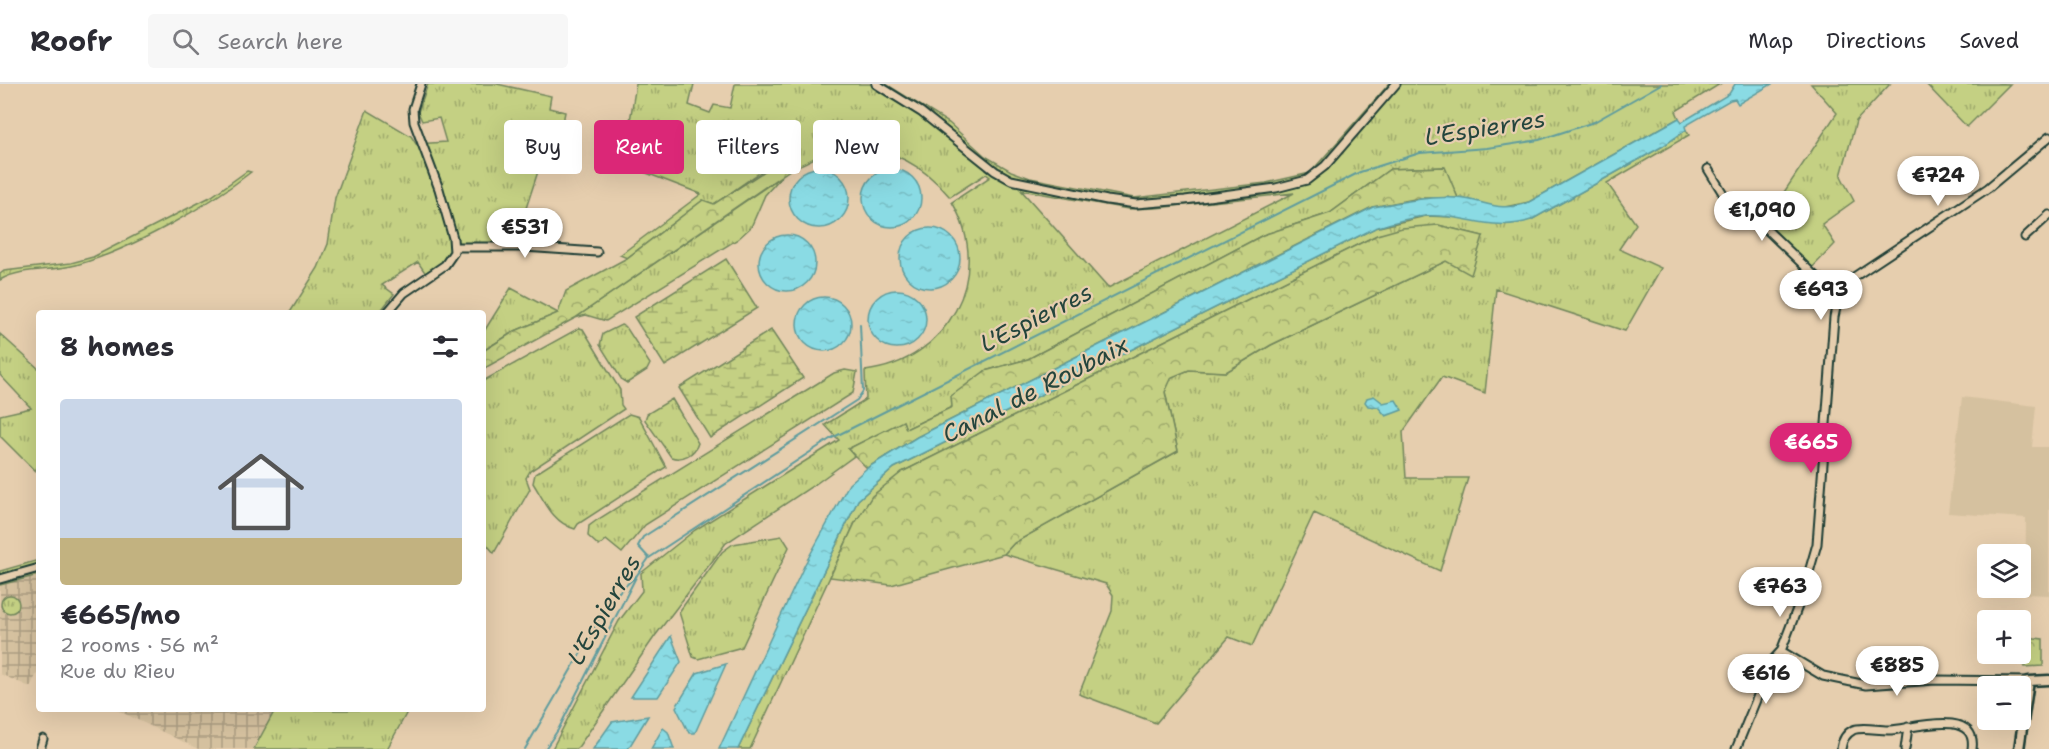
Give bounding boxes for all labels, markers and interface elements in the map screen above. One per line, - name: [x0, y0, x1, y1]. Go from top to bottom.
- search box: [148, 14, 568, 68]
- text: Roofr: [30, 22, 112, 60]
- icon: search: [169, 25, 202, 58]
- text: Search here: [217, 27, 343, 56]
- text: Map: [1748, 27, 1793, 55]
- text: Directions: [1826, 27, 1926, 55]
- text: Saved: [1959, 27, 2019, 55]
- water label: L'Espierres: [1422, 103, 1548, 153]
- chip: Buy: [504, 120, 582, 174]
- chip: Rent: [594, 120, 684, 174]
- chip: Filters: [696, 120, 801, 174]
- chip: New: [813, 120, 900, 174]
- pin: €724: [1902, 156, 1974, 207]
- text: €724: [1911, 162, 1965, 188]
- pin: €1,090: [1713, 191, 1811, 242]
- text: €1,090: [1728, 197, 1796, 223]
- pin: €531: [489, 208, 561, 259]
- text: €531: [501, 214, 549, 240]
- pin: €693: [1785, 270, 1857, 321]
- water label: L'Espierres: [974, 276, 1098, 360]
- text: €693: [1794, 276, 1848, 302]
- text: 8 homes: [60, 329, 174, 364]
- water label: Canal de Roubaix: [937, 329, 1135, 451]
- icon: filters: [429, 330, 462, 363]
- pin: €665: [1775, 423, 1847, 474]
- text: €665: [1784, 429, 1838, 455]
- icon: home: [207, 438, 315, 546]
- map controls: [1977, 544, 2031, 730]
- button: layers: [1977, 544, 2031, 598]
- water label: L'Espierres: [560, 549, 648, 671]
- pin: €763: [1744, 567, 1816, 618]
- text: €763: [1753, 573, 1807, 599]
- text: €665/mo: [60, 597, 181, 632]
- button: +: [1977, 610, 2031, 664]
- text: 2 rooms · 56 m²: [60, 632, 219, 658]
- pin: €885: [1861, 646, 1933, 697]
- text: €885: [1870, 652, 1924, 678]
- pin: €616: [1730, 654, 1802, 705]
- text: Rue du Rieu: [60, 658, 175, 684]
- text: €616: [1742, 660, 1790, 686]
- button: −: [1977, 676, 2031, 730]

